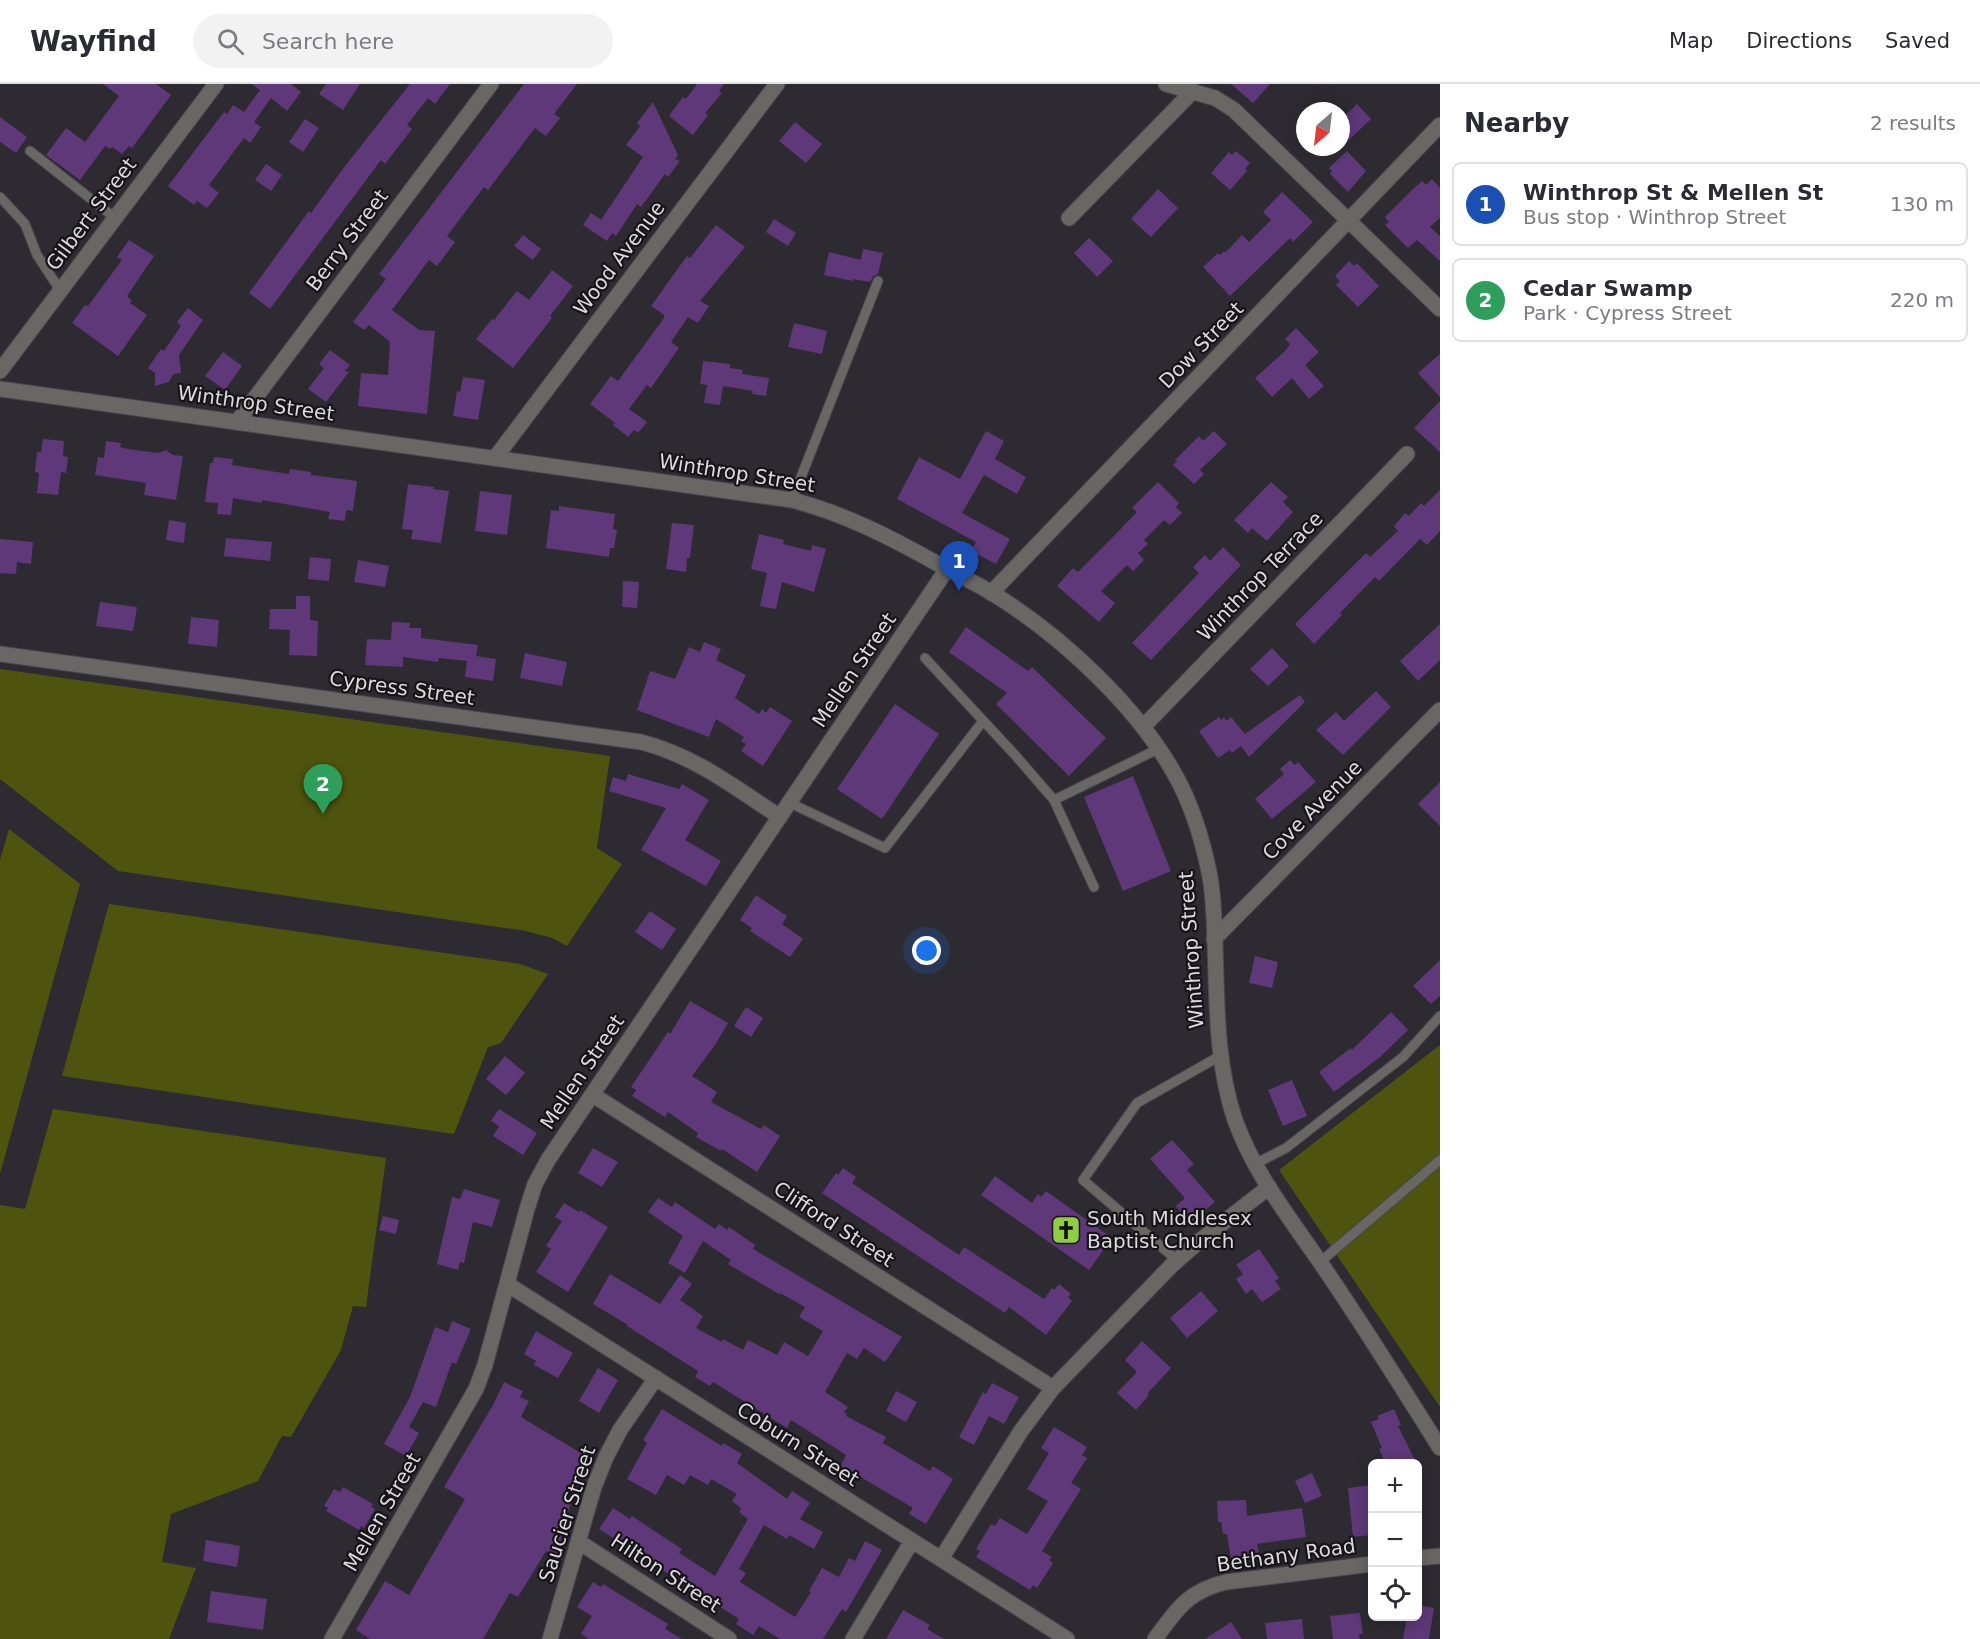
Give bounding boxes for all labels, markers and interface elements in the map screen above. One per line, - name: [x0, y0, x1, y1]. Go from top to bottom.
- search box: [193, 14, 613, 68]
- text: Wayfind: [30, 25, 157, 58]
- icon: search: [214, 25, 247, 58]
- text: Search here: [262, 29, 394, 54]
- text: Map: [1669, 29, 1713, 53]
- text: Directions: [1746, 29, 1852, 53]
- text: Saved: [1885, 29, 1950, 53]
- north arrow: [1296, 102, 1350, 156]
- text: Nearby: [1464, 108, 1569, 138]
- text: 2 results: [1870, 111, 1956, 135]
- street label: Gilbert Street: [41, 153, 141, 275]
- text: Winthrop St & Mellen St: [1523, 180, 1823, 205]
- street label: Berry Street: [301, 184, 393, 296]
- text: 1: [1479, 192, 1492, 216]
- text: 130 m: [1890, 192, 1954, 216]
- street label: Wood Avenue: [568, 196, 670, 320]
- text: Bus stop · Winthrop Street: [1523, 205, 1786, 229]
- text: Cedar Swamp: [1523, 276, 1693, 301]
- text: 2: [1479, 288, 1492, 312]
- text: 220 m: [1890, 288, 1954, 312]
- street label: Dow Street: [1154, 297, 1248, 393]
- text: Park · Cypress Street: [1523, 301, 1732, 325]
- street label: Winthrop Street: [176, 380, 336, 426]
- street label: Winthrop Street: [657, 449, 817, 497]
- street label: Winthrop Terrace: [1192, 507, 1328, 645]
- pin: 1: [940, 542, 978, 591]
- street label: Mellen Street: [807, 608, 901, 732]
- street label: Cypress Street: [328, 666, 476, 710]
- street label: Cove Avenue: [1257, 755, 1367, 865]
- pin: 2: [304, 764, 342, 814]
- street label: Winthrop Street: [1174, 870, 1208, 1030]
- your location: [912, 936, 941, 965]
- street label: Mellen Street: [535, 1010, 629, 1134]
- street label: Clifford Street: [769, 1176, 899, 1272]
- place label: South Middlesex Baptist Church: [1087, 1206, 1252, 1253]
- church icon: South Middlesex Baptist Church: [1050, 1214, 1082, 1246]
- street label: Coburn Street: [733, 1397, 864, 1491]
- street label: Saucier Street: [534, 1443, 600, 1585]
- street label: Mellen Street: [338, 1448, 426, 1576]
- map controls: [1368, 1459, 1422, 1621]
- button: +: [1368, 1459, 1422, 1513]
- button: −: [1368, 1513, 1422, 1567]
- street label: Hilton Street: [607, 1529, 726, 1617]
- street label: Bethany Road: [1215, 1533, 1357, 1577]
- button: locate: [1368, 1567, 1422, 1621]

